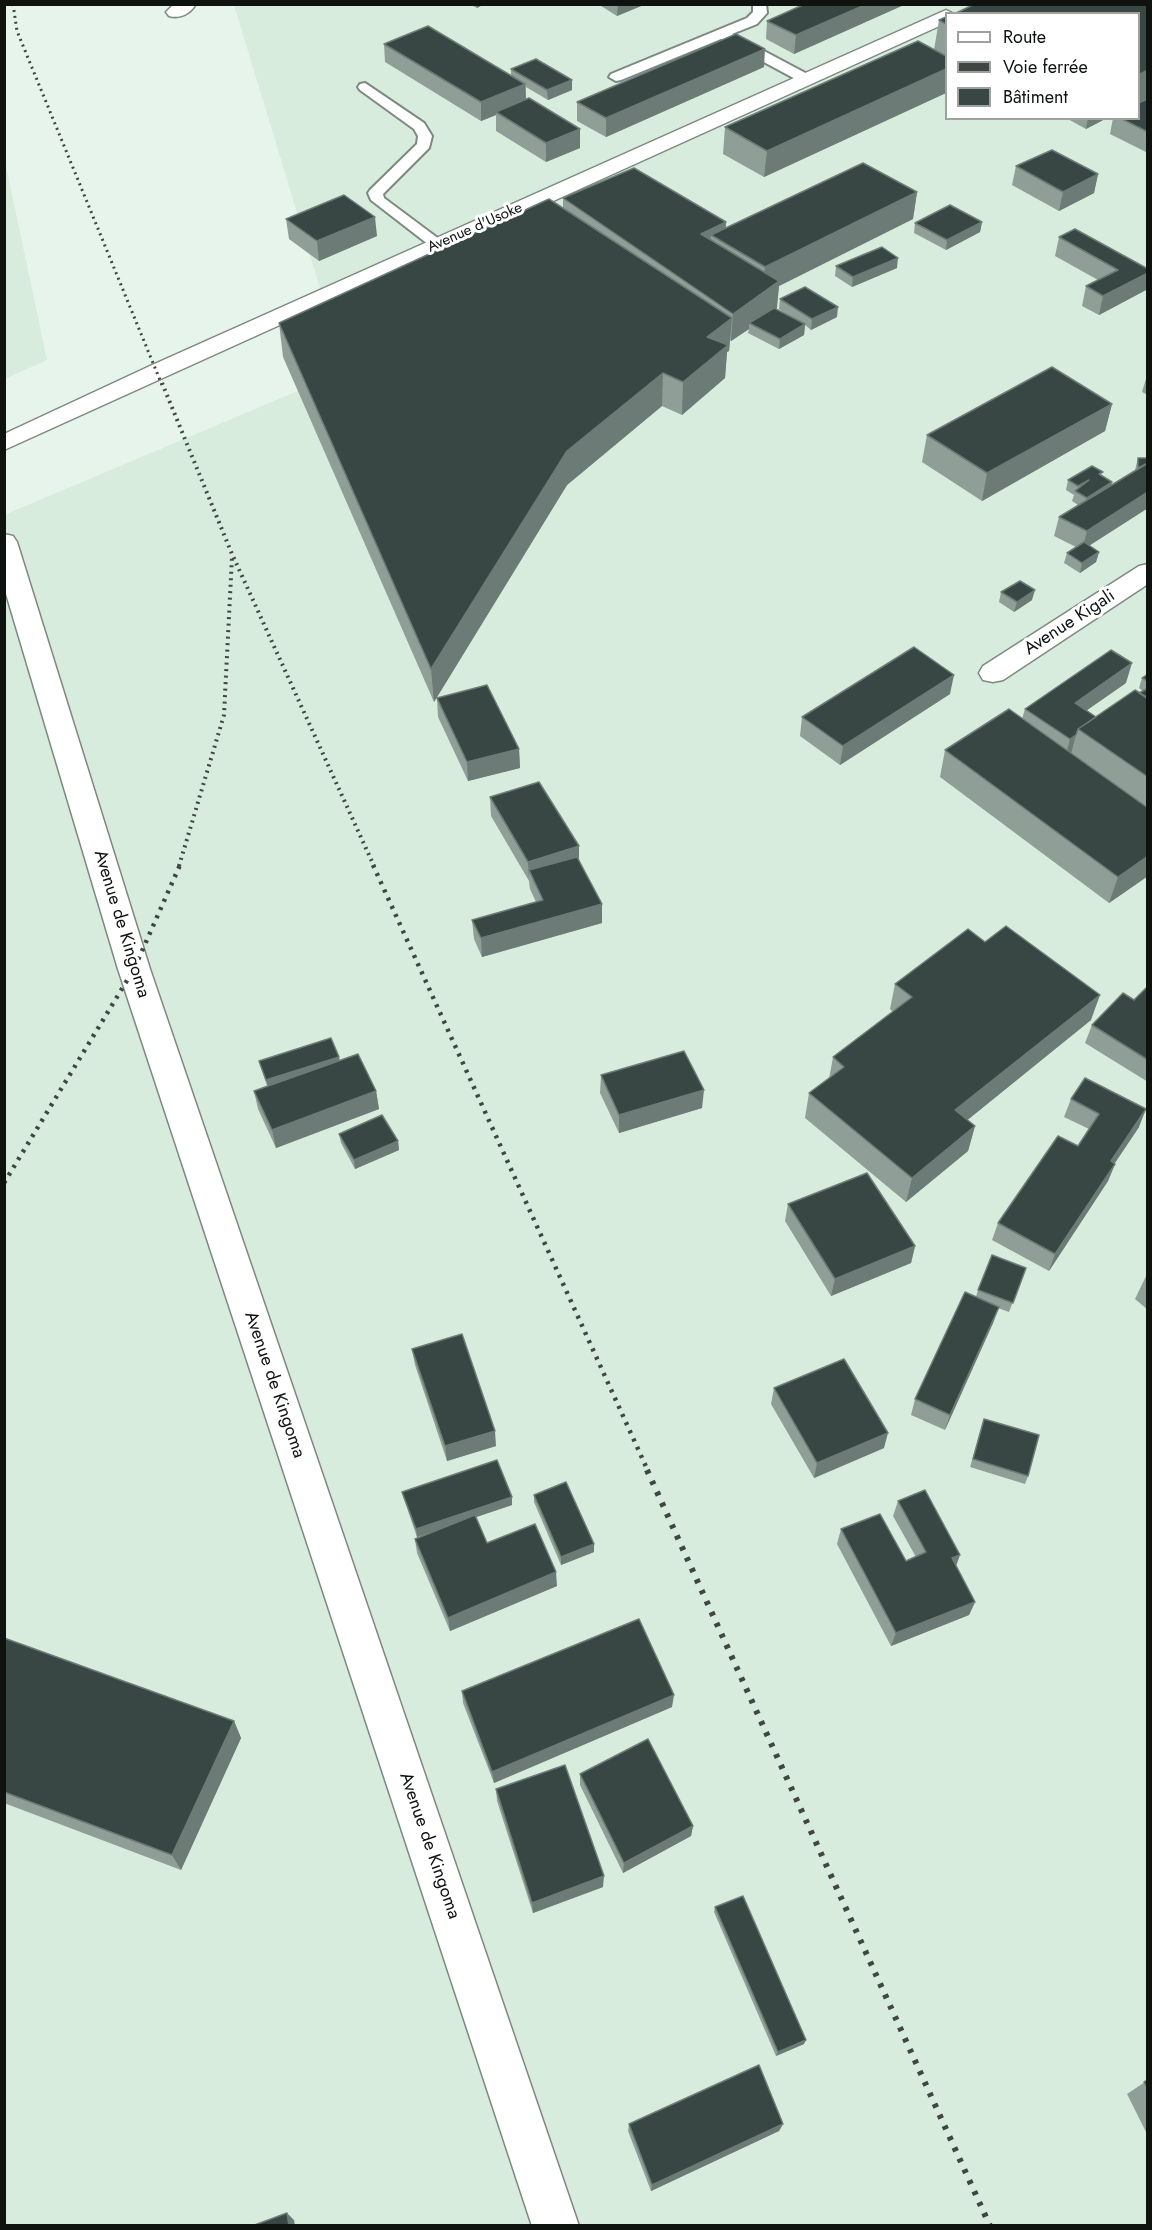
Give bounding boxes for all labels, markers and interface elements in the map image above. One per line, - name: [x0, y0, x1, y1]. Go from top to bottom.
- legend: [945, 12, 1140, 120]
- text: Route: [1003, 24, 1046, 50]
- text: Voie ferrée: [1003, 54, 1088, 80]
- text: Bâtiment: [1003, 84, 1068, 110]
- street label: Avenue d'Usoke: [425, 199, 525, 257]
- street label: Avenue Kigali: [1020, 586, 1120, 660]
- street label: Avenue de Kingoma: [88, 847, 154, 1001]
- street label: Avenue de Kingoma: [239, 1309, 309, 1461]
- street label: Avenue de Kingoma: [394, 1770, 464, 1922]

